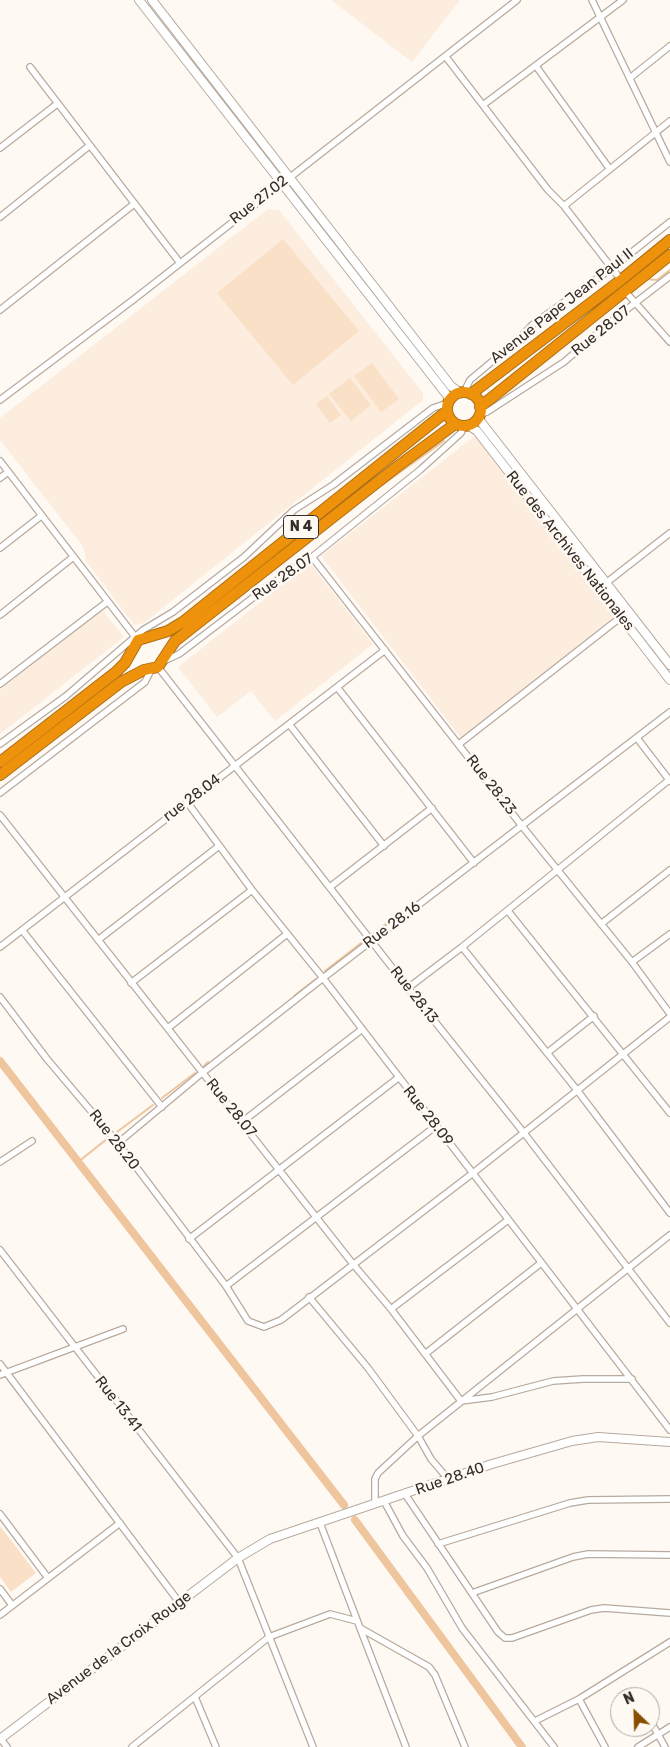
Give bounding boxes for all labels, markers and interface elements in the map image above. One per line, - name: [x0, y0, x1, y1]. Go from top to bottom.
- street label: Rue 27.02: [227, 172, 291, 228]
- street label: Avenue Pape Jean Paul II: [487, 245, 637, 367]
- street label: Rue 28.07: [568, 302, 634, 360]
- street label: Rue des Archives Nationales: [502, 468, 638, 634]
- road number: N 4: [284, 516, 318, 538]
- street label: Rue 28.07: [249, 550, 317, 604]
- street label: Rue 28.23: [462, 752, 520, 818]
- street label: rue 28.04: [160, 771, 224, 825]
- street label: Rue 28.16: [360, 898, 424, 952]
- street label: Rue 28.13: [386, 963, 442, 1027]
- street label: Rue 28.07: [202, 1075, 260, 1141]
- street label: Rue 28.09: [399, 1082, 457, 1150]
- street label: Rue 28.20: [85, 1106, 143, 1174]
- street label: Rue 13.41: [91, 1373, 145, 1435]
- street label: Rue 28.40: [413, 1459, 487, 1499]
- street label: Avenue de la Croix Rouge: [43, 1588, 195, 1708]
- north arrow: [610, 1687, 660, 1737]
- text: N: [621, 1689, 637, 1709]

